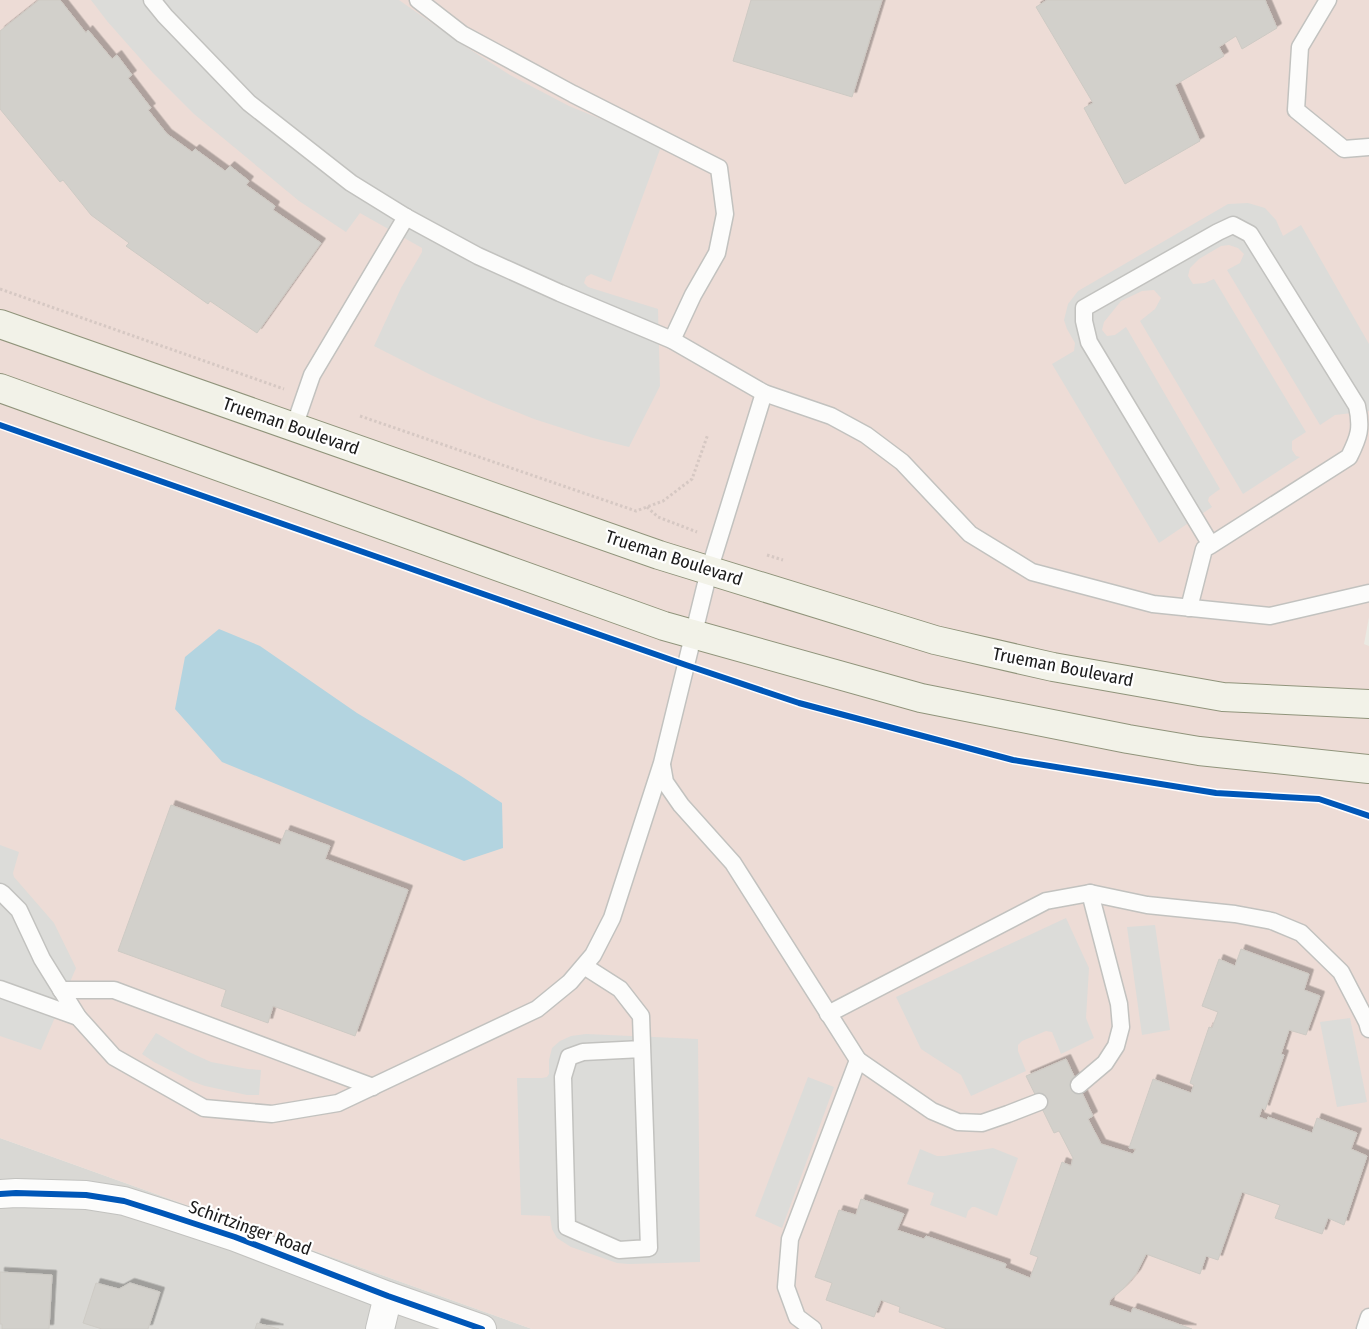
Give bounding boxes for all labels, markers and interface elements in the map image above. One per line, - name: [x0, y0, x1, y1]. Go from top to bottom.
- street label: Trueman Boulevard: [220, 392, 362, 460]
- street label: Trueman Boulevard: [603, 525, 745, 591]
- street label: Trueman Boulevard: [991, 643, 1135, 691]
- street label: Schirtzinger Road: [186, 1196, 314, 1260]

